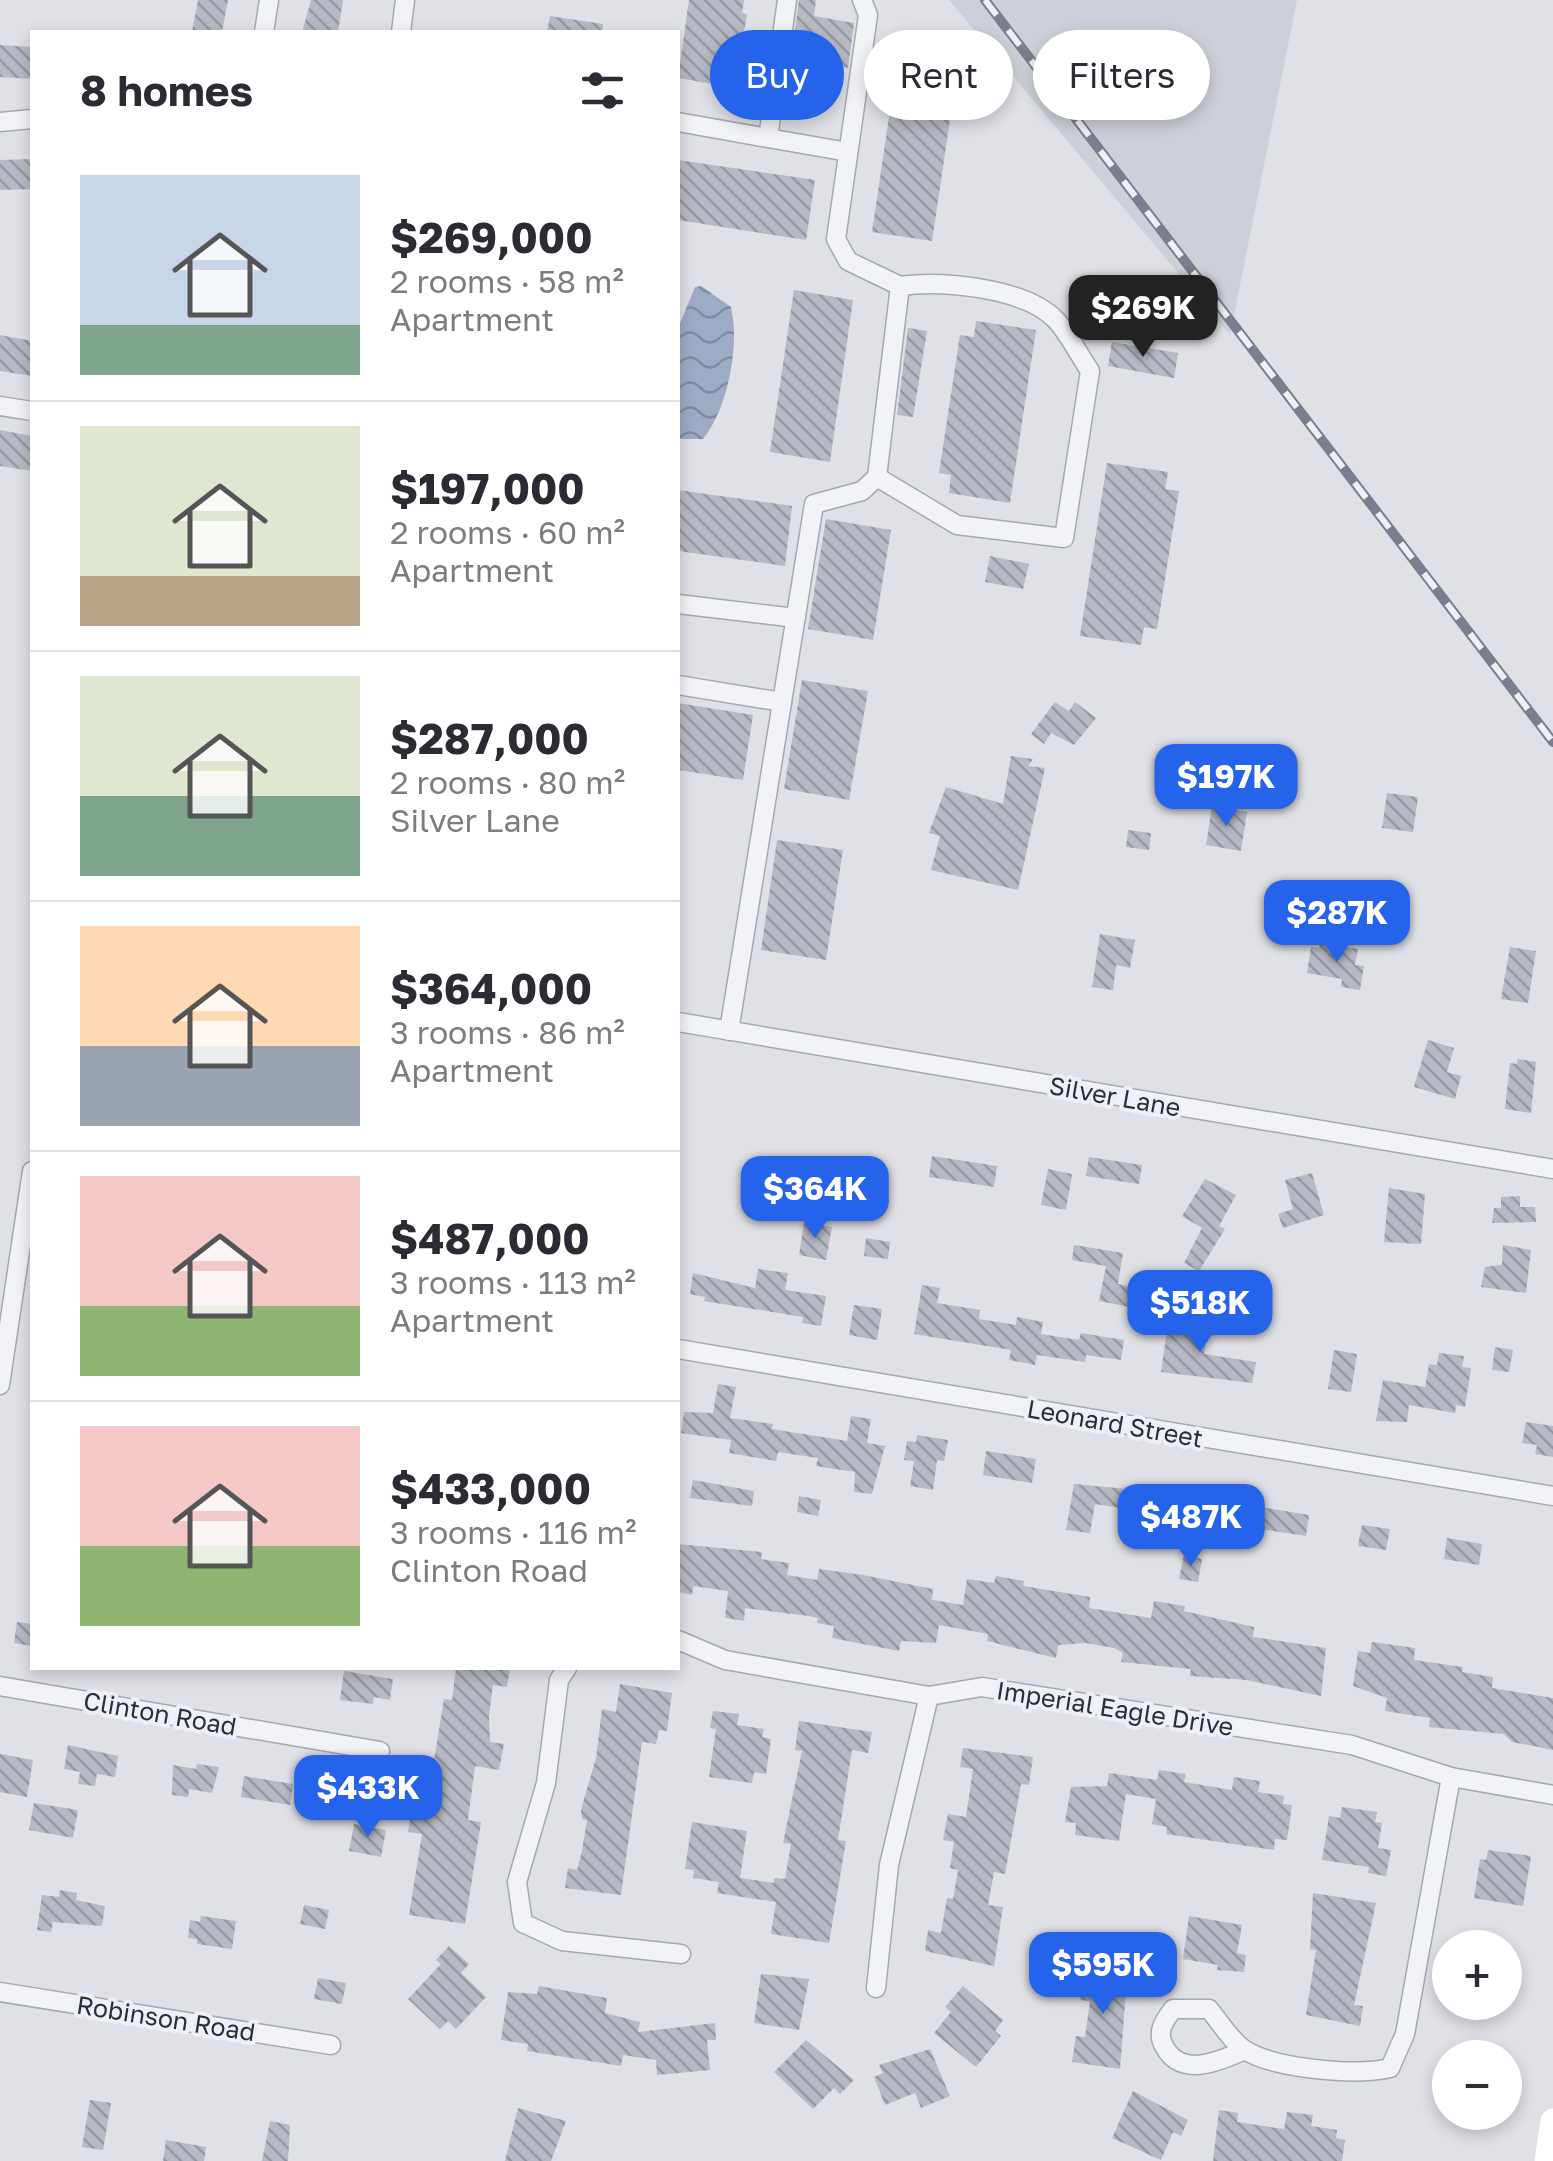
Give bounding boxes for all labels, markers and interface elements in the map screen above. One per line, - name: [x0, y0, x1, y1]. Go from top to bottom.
- chip: Buy: [710, 30, 844, 120]
- chip: Rent: [864, 30, 1013, 120]
- chip: Filters: [1033, 30, 1210, 120]
- icon: filters: [575, 63, 630, 118]
- text: 8 homes: [80, 65, 253, 115]
- text: $269,000: [390, 212, 592, 262]
- icon: home: [160, 215, 280, 335]
- text: 2 rooms · 58 m²: [390, 262, 624, 300]
- pin: $269K: [1073, 275, 1213, 360]
- text: $269K: [1091, 288, 1195, 326]
- text: Apartment: [390, 300, 554, 338]
- text: $197,000: [390, 463, 585, 513]
- icon: home: [160, 466, 280, 586]
- text: 2 rooms · 60 m²: [390, 513, 625, 551]
- text: Apartment: [390, 551, 554, 589]
- text: $287,000: [390, 713, 589, 763]
- icon: home: [160, 716, 280, 836]
- pin: $197K: [1156, 744, 1296, 829]
- text: $197K: [1177, 757, 1275, 795]
- text: 2 rooms · 80 m²: [390, 763, 625, 801]
- text: Silver Lane: [390, 801, 560, 839]
- pin: $287K: [1267, 880, 1407, 965]
- text: $287K: [1286, 893, 1388, 931]
- text: $364,000: [390, 963, 592, 1013]
- icon: home: [160, 966, 280, 1086]
- text: 3 rooms · 86 m²: [390, 1013, 625, 1051]
- text: Apartment: [390, 1051, 554, 1089]
- street label: Silver Lane: [1047, 1069, 1183, 1123]
- pin: $364K: [745, 1156, 885, 1241]
- text: $364K: [763, 1169, 867, 1207]
- text: $487,000: [390, 1213, 590, 1263]
- icon: home: [160, 1216, 280, 1336]
- text: 3 rooms · 113 m²: [390, 1263, 636, 1301]
- pin: $518K: [1130, 1270, 1270, 1355]
- text: $518K: [1149, 1283, 1251, 1321]
- text: Apartment: [390, 1301, 554, 1339]
- street label: Leonard Street: [1025, 1392, 1205, 1454]
- text: $433,000: [390, 1463, 591, 1513]
- icon: home: [160, 1466, 280, 1586]
- pin: $487K: [1121, 1484, 1261, 1569]
- text: $487K: [1140, 1497, 1242, 1535]
- text: 3 rooms · 116 m²: [390, 1513, 636, 1551]
- text: Clinton Road: [390, 1551, 588, 1589]
- street label: Imperial Eagle Drive: [994, 1674, 1236, 1742]
- street label: Clinton Road: [81, 1684, 239, 1742]
- pin: $433K: [298, 1755, 438, 1840]
- text: $433K: [316, 1768, 420, 1806]
- map controls: [1432, 1930, 1522, 2130]
- button: +: [1432, 1930, 1522, 2020]
- pin: $595K: [1033, 1932, 1173, 2017]
- text: $595K: [1051, 1945, 1155, 1983]
- street label: Robinson Road: [75, 1989, 257, 2047]
- button: −: [1432, 2040, 1522, 2130]

